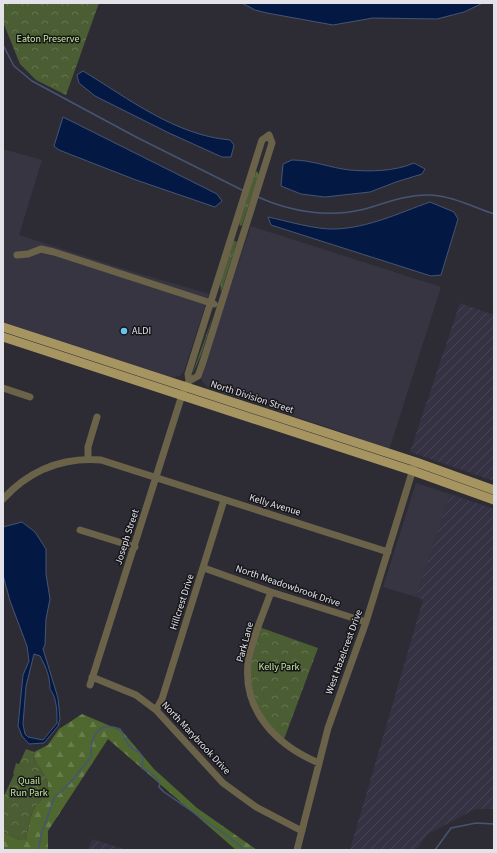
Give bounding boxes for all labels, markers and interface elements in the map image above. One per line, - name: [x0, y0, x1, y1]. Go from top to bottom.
- park label: Eaton Preserve: [17, 32, 79, 46]
- place label: ALDI: [132, 324, 151, 338]
- marker: ALDI: [119, 326, 129, 336]
- street label: North Division Street: [209, 377, 296, 417]
- street label: Kelly Avenue: [247, 491, 303, 519]
- street label: Joseph Street: [111, 507, 143, 566]
- street label: North Meadowbrook Drive: [234, 562, 342, 611]
- street label: Hillcrest Drive: [166, 572, 198, 632]
- street label: West Hazelcrest Drive: [322, 608, 366, 696]
- street label: Park Lane: [233, 620, 257, 664]
- park label: Kelly Park: [258, 660, 300, 674]
- street label: North Marybrook Drive: [158, 698, 234, 778]
- park label: Quail Run Park: [10, 774, 48, 800]

